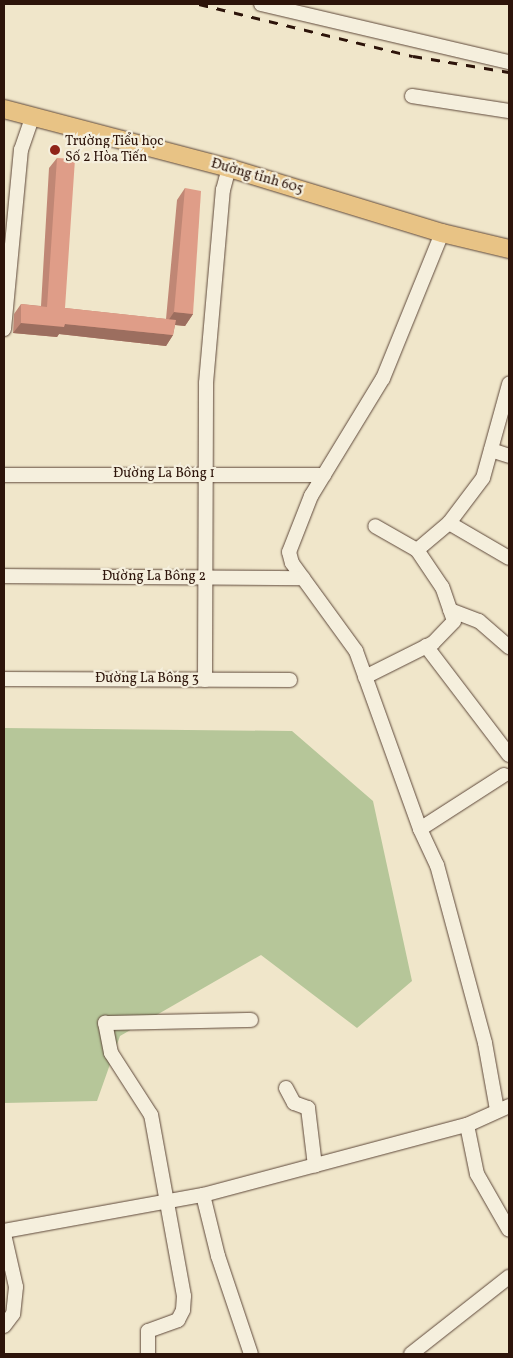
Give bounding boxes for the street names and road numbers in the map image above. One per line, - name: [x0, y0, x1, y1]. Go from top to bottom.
- street label: Đường tỉnh 605: [209, 156, 305, 198]
- street label: Đường La Bông 1: [113, 466, 215, 482]
- street label: Đường La Bông 2: [102, 569, 206, 585]
- street label: Đường La Bông 3: [95, 671, 199, 687]

